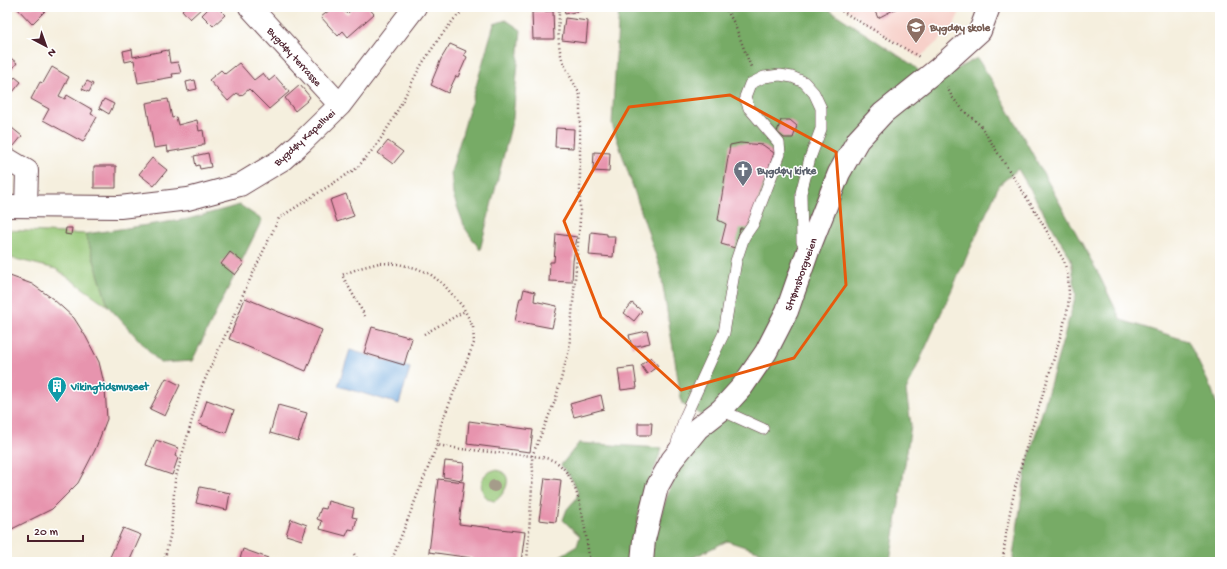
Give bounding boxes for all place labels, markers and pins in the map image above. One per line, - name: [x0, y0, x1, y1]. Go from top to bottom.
- school or university icon: Bygdøy skole: [905, 16, 927, 44]
- place label: Bygdøy skole: [929, 23, 992, 36]
- church icon: Bygdøy kirke: [732, 159, 754, 187]
- place label: Bygdøy kirke: [756, 166, 818, 179]
- building icon: Vikingtidsmuseet: [46, 375, 68, 403]
- place label: Vikingtidsmuseet: [70, 381, 150, 395]

